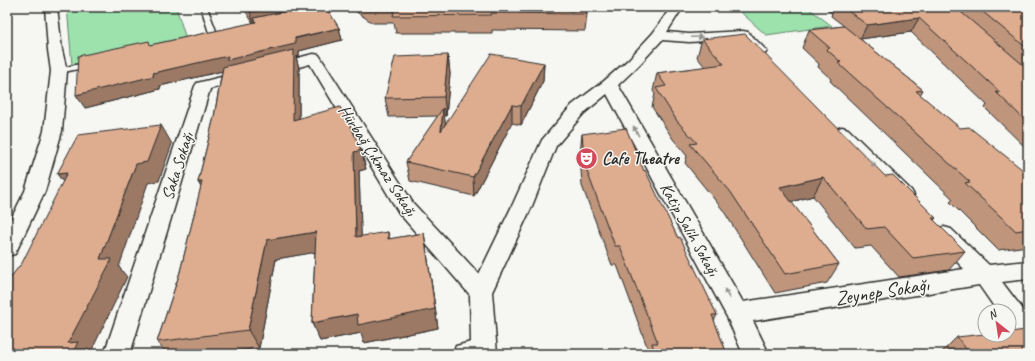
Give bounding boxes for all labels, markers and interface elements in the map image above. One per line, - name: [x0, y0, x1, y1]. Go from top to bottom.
- one-way arrow: [691, 34, 703, 41]
- street label: Hürbağ Çıkmaz Sokağı: [333, 101, 422, 221]
- one-way arrow: [633, 125, 639, 137]
- street label: Saka Sokağı: [157, 129, 198, 203]
- theatre icon: Cafe Theatre: [574, 145, 600, 171]
- place label: Cafe Theatre: [602, 148, 680, 169]
- one-way arrow: [867, 158, 877, 168]
- street label: Katip Salih Sokağı: [655, 179, 724, 280]
- street label: Zeynep Sokağı: [833, 272, 932, 311]
- one-way arrow: [723, 288, 730, 300]
- north arrow: [977, 303, 1017, 343]
- text: N: [986, 305, 1000, 322]

